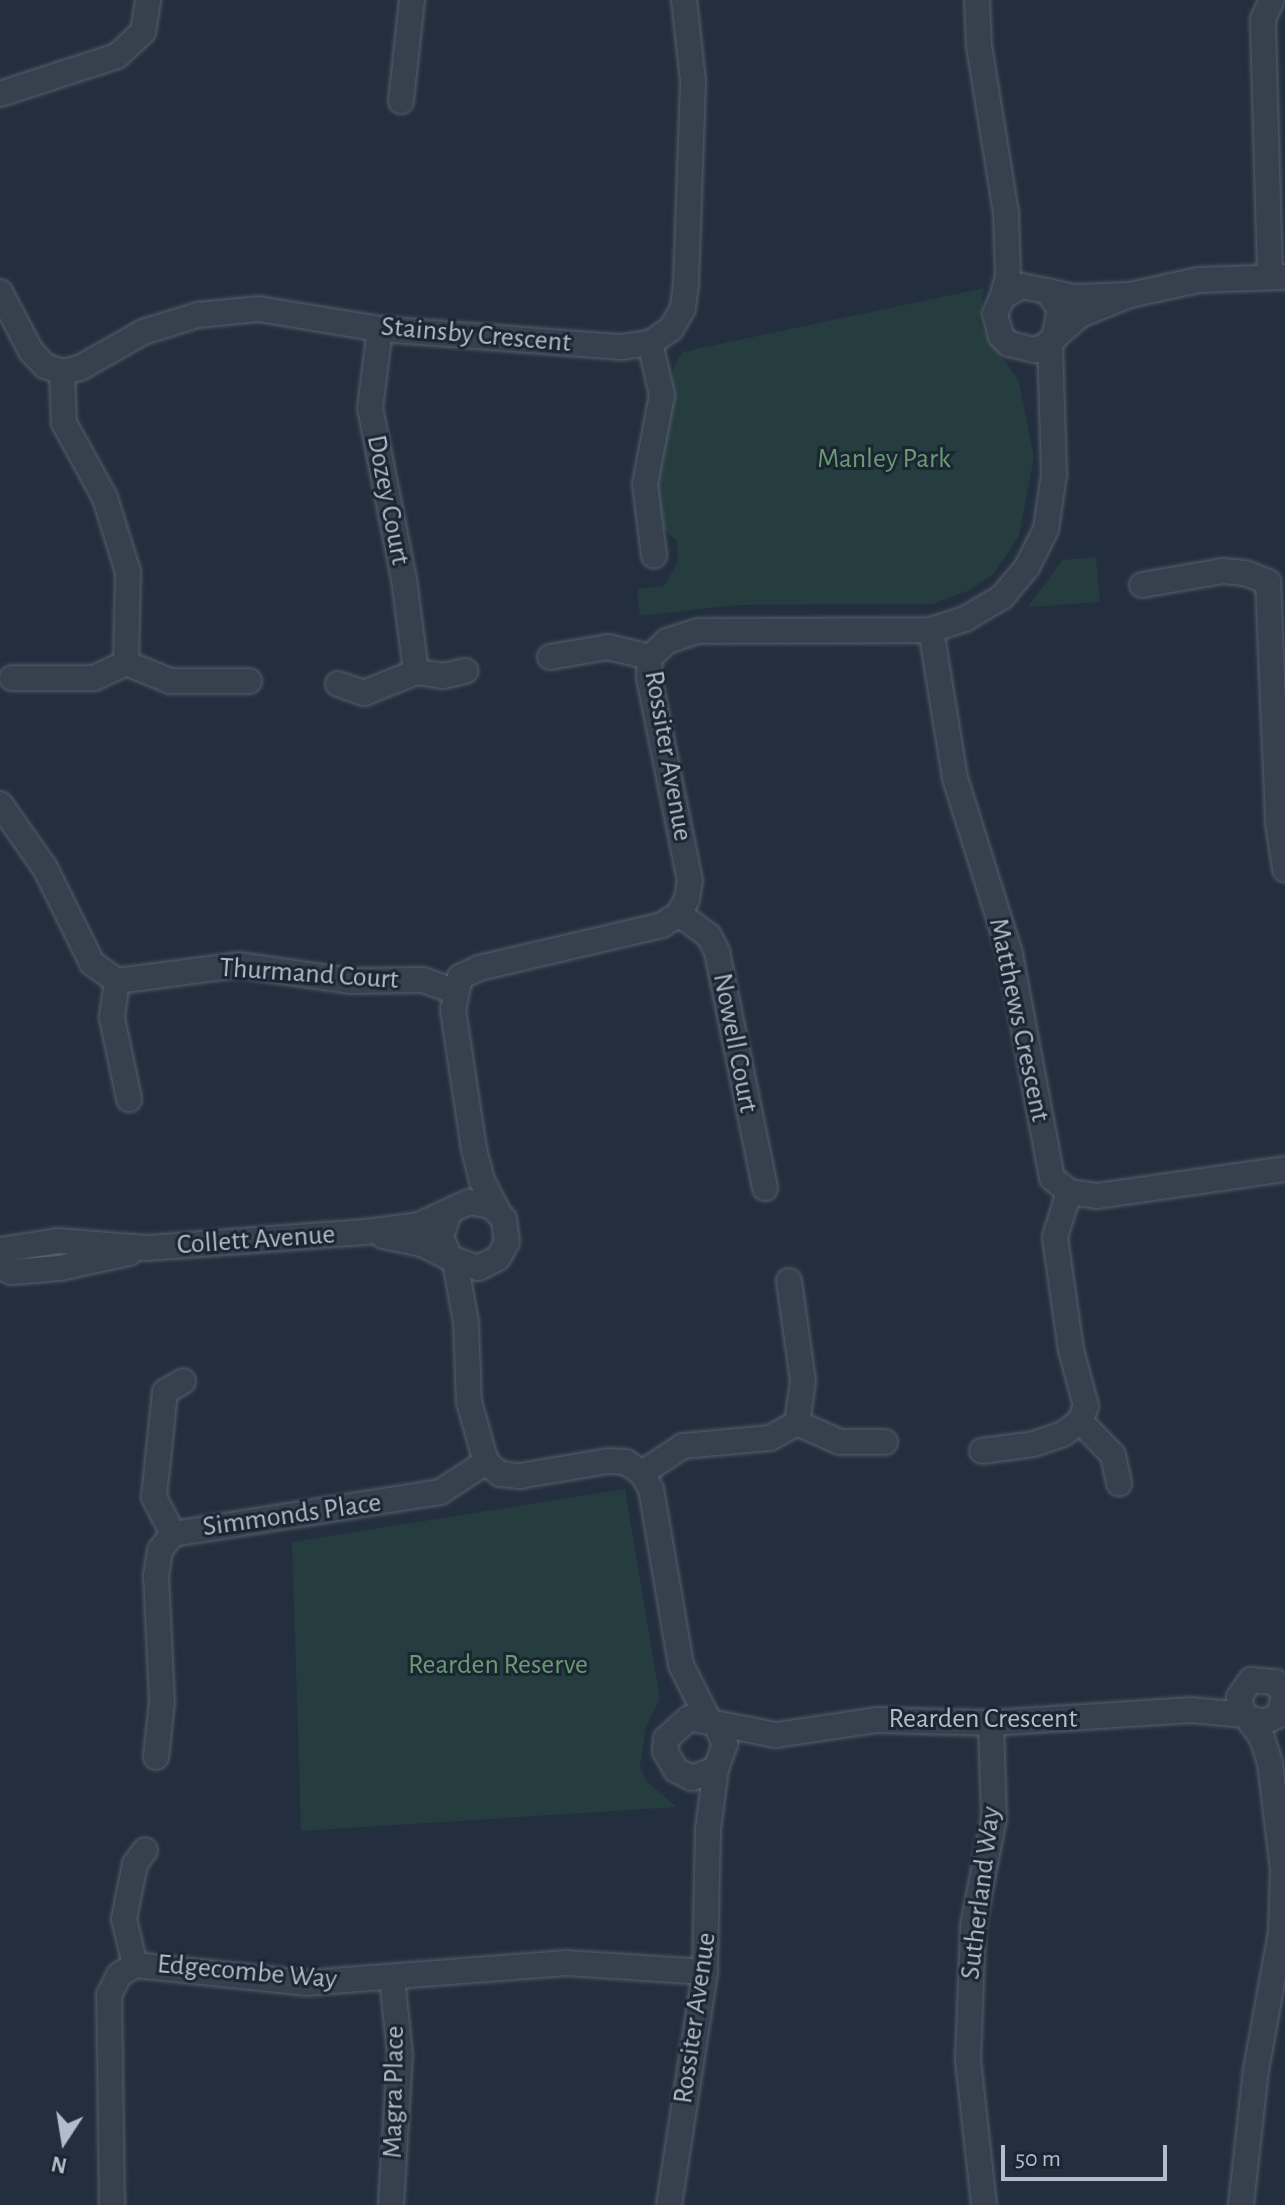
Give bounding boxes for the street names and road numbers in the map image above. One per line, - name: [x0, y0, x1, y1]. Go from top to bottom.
- street label: Stainsby Crescent: [380, 310, 572, 360]
- street label: Dozey Court: [359, 432, 417, 568]
- street label: Rossiter Avenue: [636, 668, 700, 844]
- street label: Matthews Crescent: [981, 915, 1057, 1125]
- street label: Thurmand Court: [218, 951, 400, 997]
- street label: Nowell Court: [705, 970, 765, 1116]
- street label: Collett Avenue: [176, 1218, 336, 1262]
- street label: Simmonds Place: [201, 1486, 383, 1544]
- street label: Rearden Crescent: [889, 1702, 1077, 1736]
- street label: Sutherland Way: [954, 1805, 1008, 1981]
- street label: Rossiter Avenue: [666, 1930, 724, 2106]
- street label: Edgecombe Way: [156, 1947, 338, 1997]
- street label: Magra Place: [376, 2025, 412, 2159]

